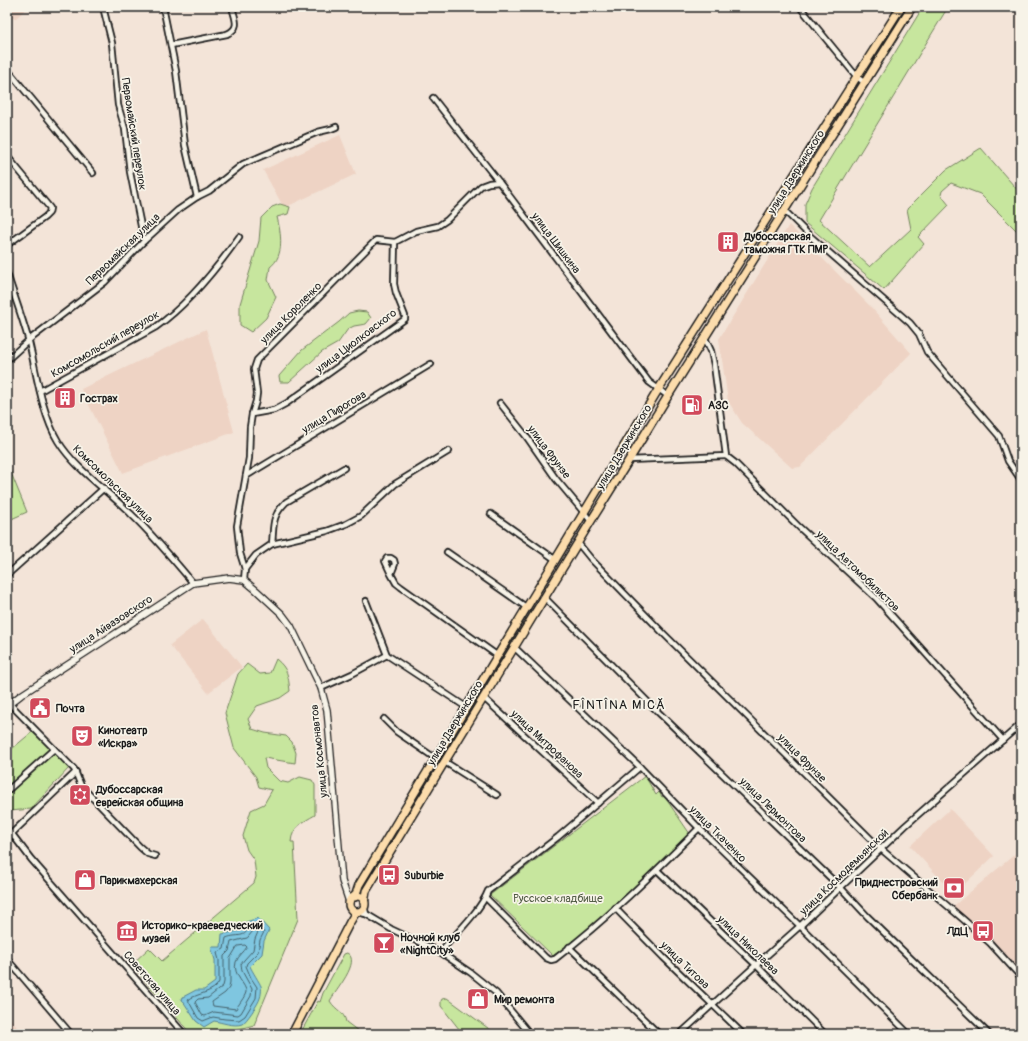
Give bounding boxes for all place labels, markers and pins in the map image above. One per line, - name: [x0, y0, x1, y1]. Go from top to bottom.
- building icon: Дубоссарская таможня ГТК ПМР: [715, 229, 741, 255]
- place label: Дубоссарская таможня ГТК ПМР: [743, 230, 828, 256]
- building icon: Гострах: [52, 385, 78, 411]
- place label: Гострах: [80, 392, 118, 405]
- fuel station icon: АЗС: [679, 392, 705, 418]
- place label: АЗС: [708, 399, 729, 412]
- public building icon: Почта: [27, 695, 53, 721]
- place label: Почта: [56, 702, 85, 715]
- theatre icon: Кинотеатр «Искра»: [69, 723, 95, 749]
- place label: Кинотеатр «Искра»: [97, 724, 147, 750]
- synagogue icon: Дубоссарская еврейская община: [67, 782, 93, 808]
- place label: Дубоссарская еврейская община: [95, 783, 183, 809]
- bus stop icon: Suburbie: [376, 862, 402, 888]
- shop icon: Парикмахерская: [72, 867, 98, 893]
- place label: Suburbie: [404, 869, 444, 882]
- place label: Парикмахерская: [100, 874, 178, 887]
- bank icon: Приднестровский Сбербанк: [941, 875, 967, 901]
- place label: Приднестровский Сбербанк: [855, 876, 938, 902]
- museum icon: Историко-краеведческий музей: [114, 918, 140, 944]
- bus stop icon: ЛДЦ: [970, 918, 996, 944]
- place label: Историко-краеведческий музей: [142, 919, 263, 945]
- place label: ЛДЦ: [946, 925, 968, 938]
- bar icon: Ночной клуб «NightCity»: [371, 930, 397, 956]
- place label: Ночной клуб «NightCity»: [399, 931, 461, 957]
- shop icon: Мир ремонта: [465, 986, 491, 1012]
- place label: Мир ремонта: [494, 993, 554, 1006]

